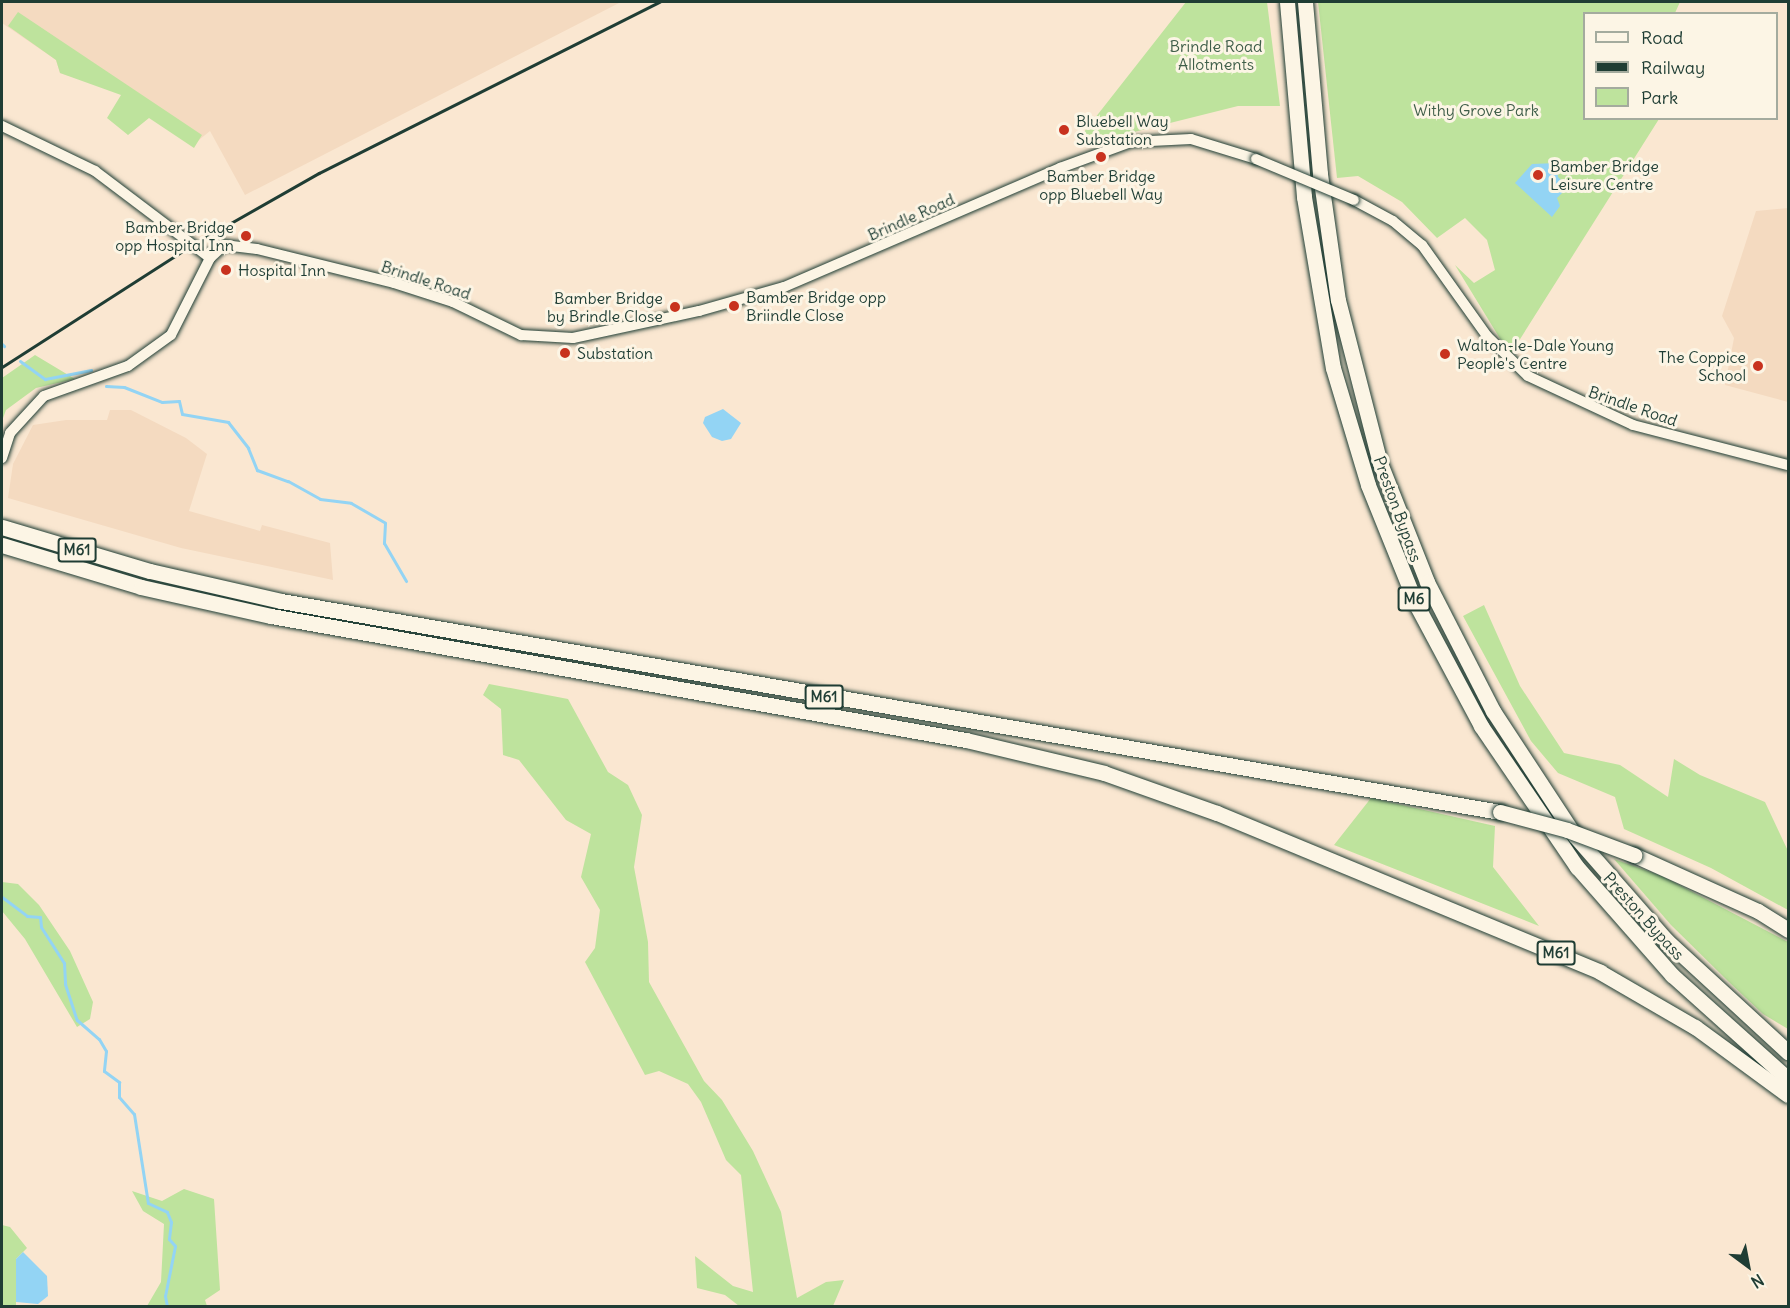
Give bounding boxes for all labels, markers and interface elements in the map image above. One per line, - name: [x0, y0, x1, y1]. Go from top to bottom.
- legend: [1583, 12, 1778, 120]
- text: Road: [1641, 26, 1683, 49]
- park label: Brindle Road Allotments: [1170, 36, 1262, 74]
- text: Railway: [1641, 56, 1705, 79]
- text: Park: [1641, 86, 1678, 109]
- park label: Withy Grove Park: [1413, 100, 1539, 120]
- place label: Bluebell Way Substation: [1076, 111, 1169, 149]
- marker: Bluebell Way Substation: [1057, 123, 1071, 137]
- marker: Bamber Bridge opp Bluebell Way: [1094, 150, 1108, 164]
- place label: Bamber Bridge Leisure Centre: [1550, 156, 1659, 194]
- place label: Bamber Bridge opp Bluebell Way: [1039, 166, 1163, 204]
- marker: Bamber Bridge Leisure Centre: [1531, 168, 1545, 182]
- street label: Brindle Road: [865, 189, 957, 245]
- place label: Bamber Bridge opp Hospital Inn: [115, 217, 234, 255]
- marker: Bamber Bridge opp Hospital Inn: [239, 229, 253, 243]
- street label: Brindle Road: [379, 257, 473, 303]
- place label: Hospital Inn: [238, 260, 326, 280]
- marker: Hospital Inn: [219, 263, 233, 277]
- place label: Bamber Bridge opp Briindle Close: [746, 287, 886, 325]
- place label: Bamber Bridge by Brindle Close: [547, 288, 663, 326]
- marker: Bamber Bridge opp Briindle Close: [727, 299, 741, 313]
- marker: Bamber Bridge by Brindle Close: [668, 300, 682, 314]
- place label: Walton-le-Dale Young People's Centre: [1457, 335, 1614, 373]
- place label: Substation: [577, 343, 653, 363]
- marker: Substation: [558, 346, 572, 360]
- marker: Walton-le-Dale Young People's Centre: [1438, 347, 1452, 361]
- place label: The Coppice School: [1658, 347, 1746, 385]
- marker: The Coppice School: [1751, 359, 1765, 373]
- street label: Brindle Road: [1586, 382, 1680, 430]
- street label: Preston Bypass: [1370, 453, 1426, 565]
- road number: M61: [58, 538, 97, 562]
- road number: M6: [1398, 587, 1430, 611]
- road number: M61: [804, 685, 844, 709]
- street label: Preston Bypass: [1600, 868, 1688, 964]
- road number: M61: [1536, 941, 1576, 965]
- north arrow: [1718, 1236, 1778, 1296]
- text: N: [1748, 1270, 1768, 1293]

